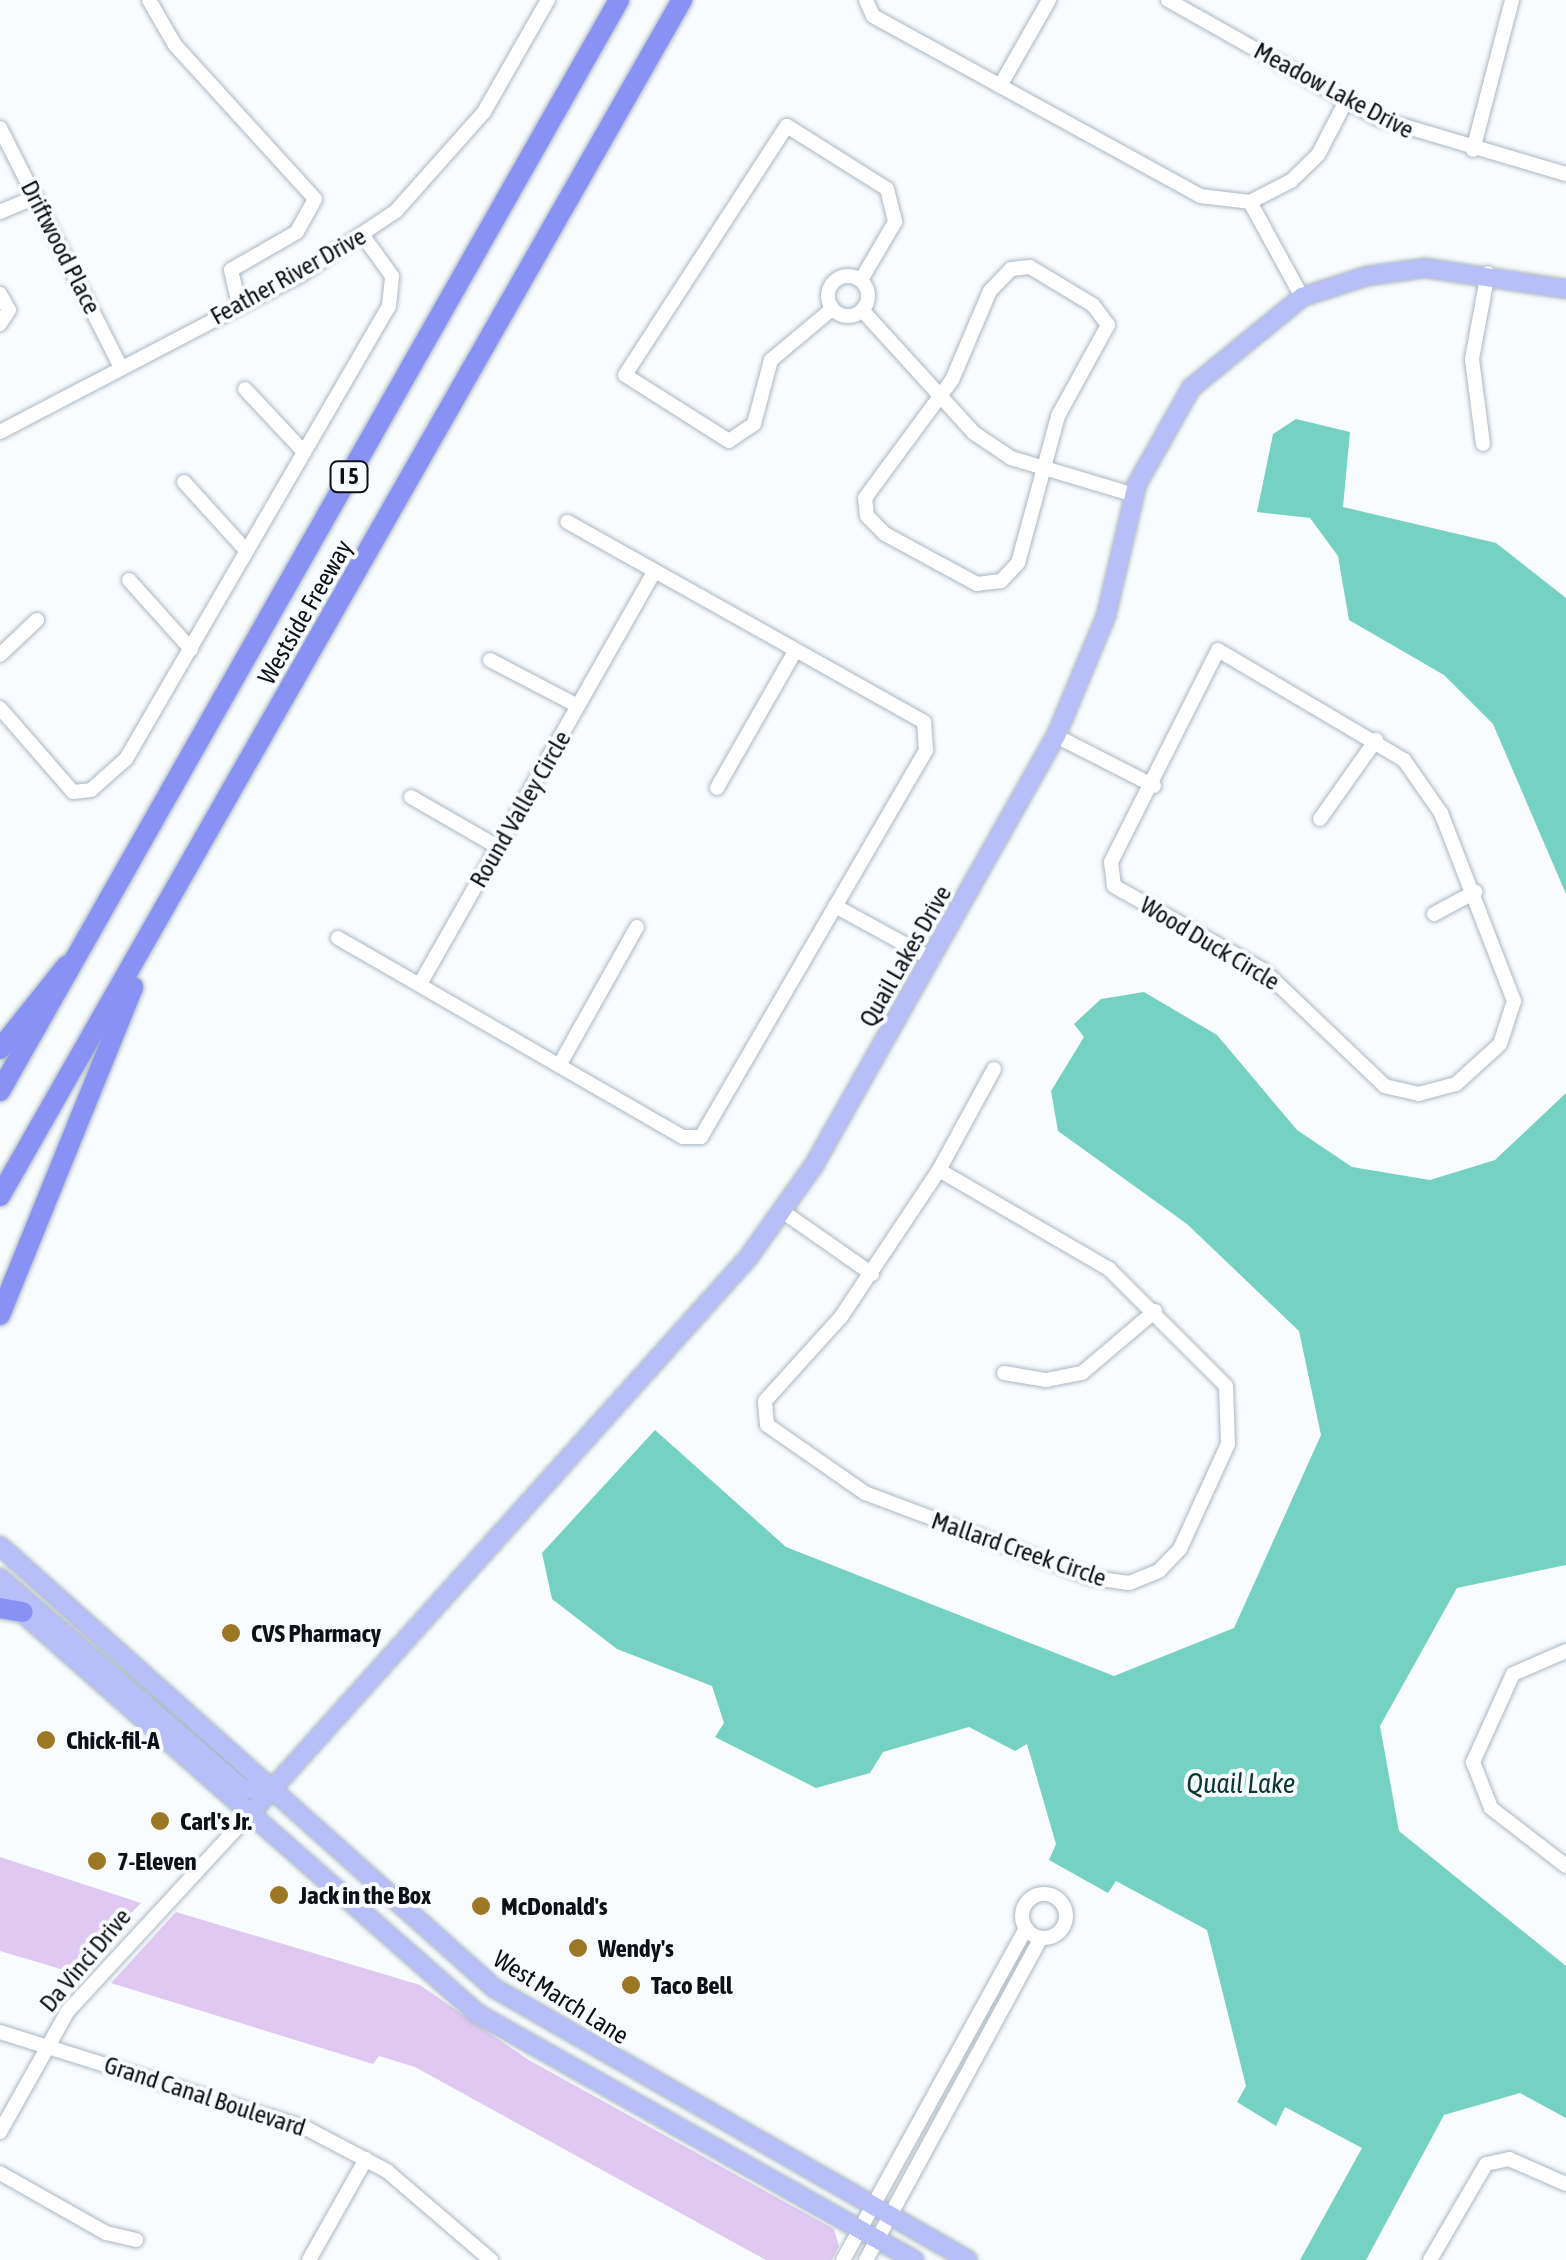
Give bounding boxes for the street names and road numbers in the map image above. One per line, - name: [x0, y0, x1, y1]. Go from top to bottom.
- street label: Meadow Lake Drive: [1249, 35, 1419, 145]
- street label: Driftwood Place: [15, 175, 107, 319]
- street label: Feather River Drive: [205, 221, 371, 331]
- road number: I 5: [329, 460, 369, 494]
- street label: Westside Freeway: [252, 534, 358, 690]
- street label: Round Valley Circle: [463, 725, 577, 893]
- street label: Quail Lakes Drive: [853, 880, 957, 1032]
- street label: Wood Duck Circle: [1135, 890, 1285, 996]
- street label: Mallard Creek Circle: [928, 1505, 1110, 1593]
- street label: Da Vinci Drive: [33, 1902, 137, 2018]
- street label: West March Lane: [488, 1944, 634, 2050]
- street label: Grand Canal Boulevard: [101, 2049, 309, 2143]

